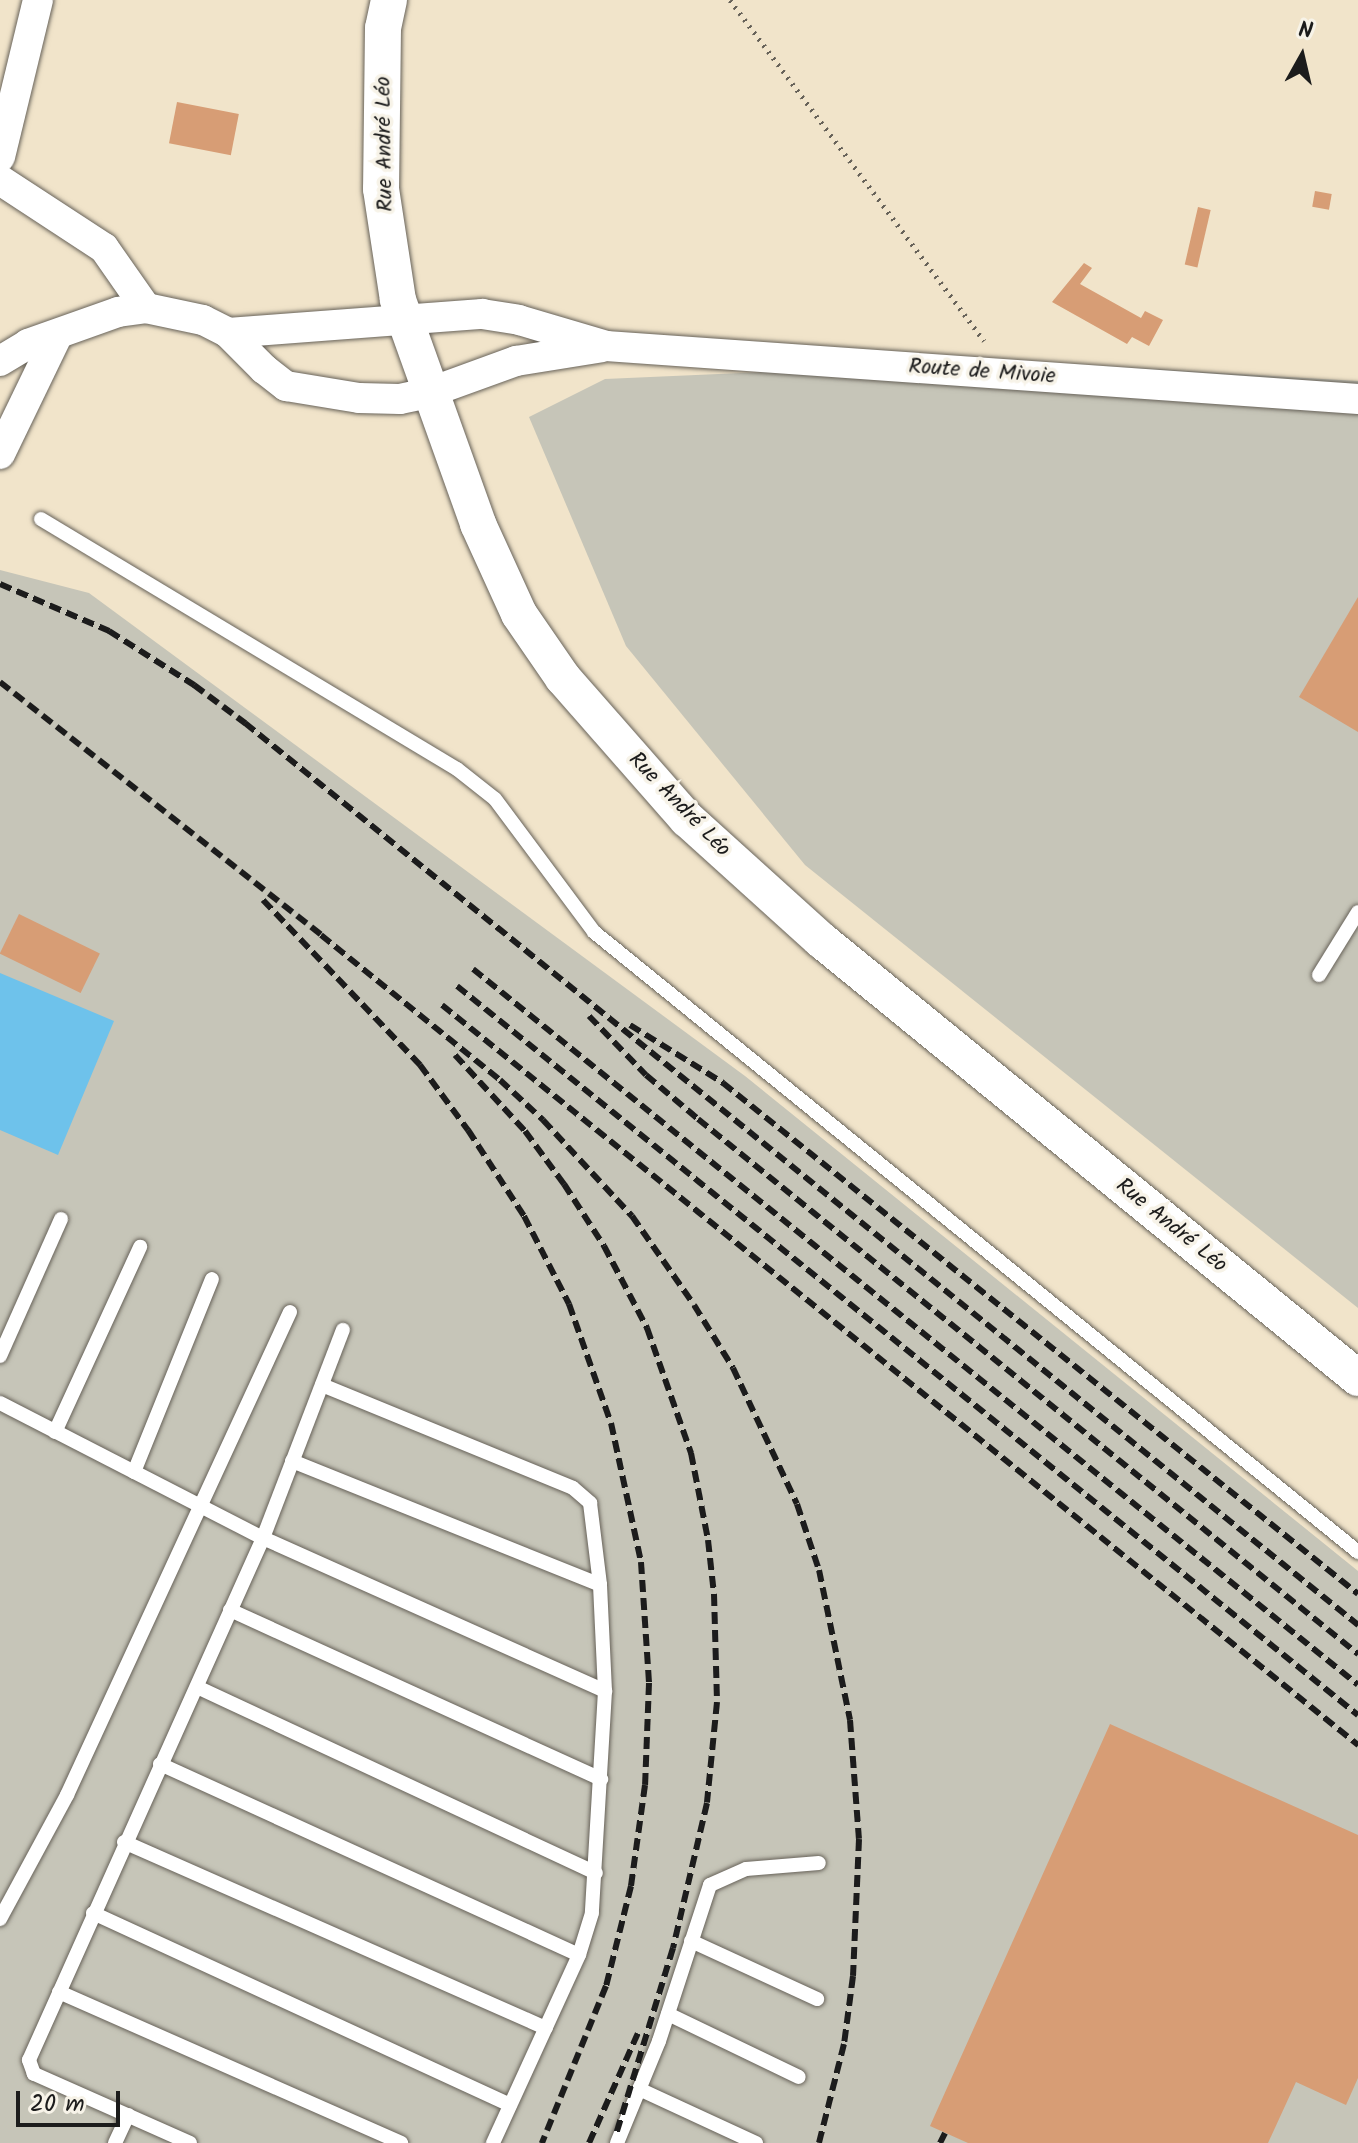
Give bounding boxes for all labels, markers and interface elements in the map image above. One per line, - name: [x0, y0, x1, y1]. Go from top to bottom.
- text: N: [1296, 13, 1315, 50]
- north arrow: [1262, 16, 1342, 96]
- street label: Rue André Léo: [371, 76, 399, 212]
- street label: Route de Mivoie: [908, 354, 1056, 390]
- street label: Rue André Léo: [622, 747, 736, 863]
- street label: Rue André Léo: [1110, 1173, 1232, 1279]
- scale bar: [20, 2075, 124, 2125]
- text: 20 m: [30, 2085, 85, 2124]

